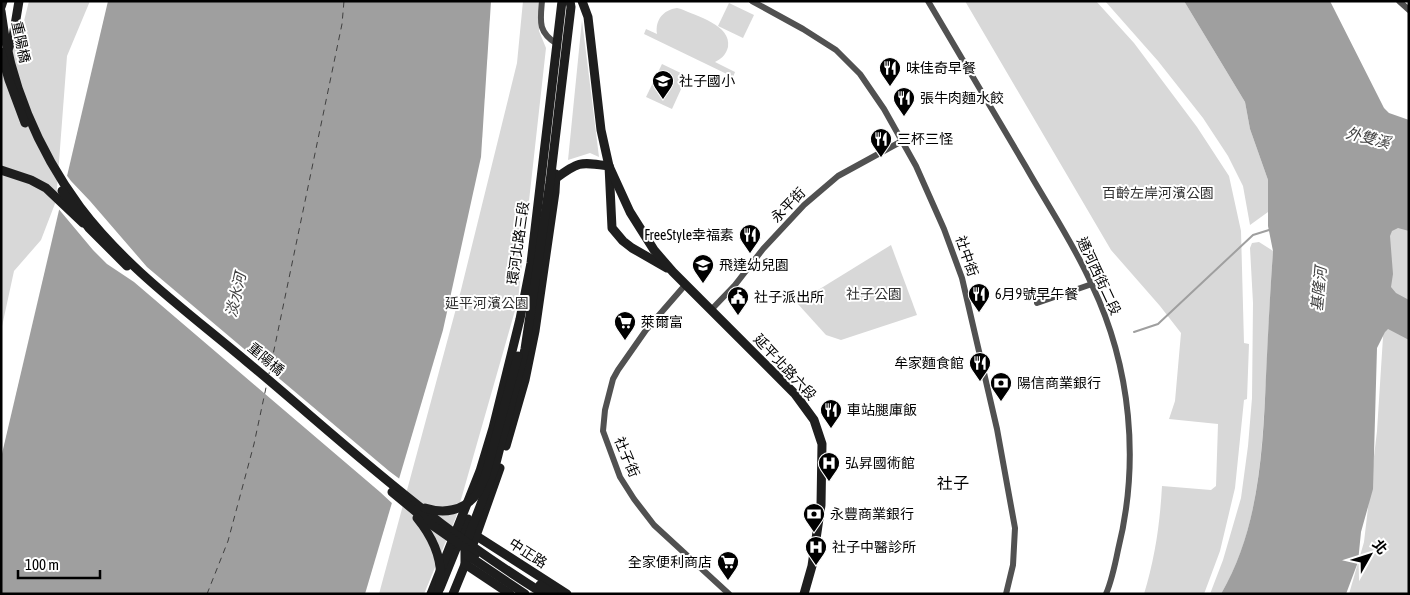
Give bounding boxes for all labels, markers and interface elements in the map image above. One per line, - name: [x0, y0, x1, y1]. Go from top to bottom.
- street label: 重陽橋: [9, 20, 33, 64]
- restaurant icon: 味佳奇早餐: [878, 56, 902, 87]
- place label: 味佳奇早餐: [906, 60, 976, 76]
- school or university icon: 社子國小: [651, 69, 675, 100]
- place label: 社子國小: [679, 73, 735, 89]
- restaurant icon: 張牛肉麵水餃: [892, 86, 916, 117]
- place label: 張牛肉麵水餃: [920, 90, 1004, 106]
- water label: 外雙溪: [1344, 124, 1394, 152]
- restaurant icon: 三杯三怪: [869, 127, 893, 158]
- place label: 三杯三怪: [897, 131, 953, 147]
- street label: 永平街: [768, 184, 808, 226]
- park label: 百齡左岸河濱公園: [1102, 185, 1214, 201]
- street label: 環河北路三段: [504, 200, 532, 286]
- restaurant icon: FreeStyle幸福素: [738, 223, 762, 254]
- place label: FreeStyle幸福素: [644, 227, 734, 243]
- street label: 社中街: [953, 234, 981, 278]
- street label: 通河西街二段: [1074, 235, 1124, 317]
- school or university icon: 飛達幼兒園: [691, 253, 715, 284]
- place label: 飛達幼兒園: [719, 257, 789, 273]
- water label: 基隆河: [1308, 263, 1329, 312]
- water label: 淡水河: [222, 268, 250, 319]
- restaurant icon: 6月9號早午餐: [967, 282, 991, 313]
- public building icon: 社子派出所: [726, 285, 750, 316]
- park label: 社子公園: [846, 286, 902, 302]
- place label: 6月9號早午餐: [995, 286, 1078, 302]
- place label: 社子派出所: [754, 289, 824, 305]
- park label: 延平河濱公園: [445, 295, 529, 311]
- supermarket icon: 萊爾富: [613, 310, 637, 341]
- place label: 萊爾富: [641, 314, 683, 330]
- street label: 延平北路六段: [751, 331, 819, 403]
- street label: 重陽橋: [245, 339, 287, 379]
- restaurant icon: 牟家麵食館: [968, 351, 992, 382]
- place label: 牟家麵食館: [894, 355, 964, 371]
- bank icon: 陽信商業銀行: [989, 371, 1013, 402]
- place label: 陽信商業銀行: [1017, 375, 1101, 391]
- restaurant icon: 車站腿庫飯: [819, 398, 843, 429]
- place label: 車站腿庫飯: [847, 402, 917, 418]
- street label: 社子街: [611, 435, 643, 479]
- hospital icon: 弘昇國術館: [817, 451, 841, 482]
- place label: 弘昇國術館: [845, 455, 915, 471]
- district label: 社子: [937, 474, 969, 492]
- bank icon: 永豐商業銀行: [802, 502, 826, 533]
- place label: 永豐商業銀行: [830, 506, 914, 522]
- north arrow: [1345, 530, 1395, 580]
- street label: 中正路: [506, 535, 550, 571]
- hospital icon: 社子中醫診所: [804, 535, 828, 566]
- text: 北: [1369, 536, 1391, 557]
- place label: 社子中醫診所: [832, 539, 916, 555]
- scale bar: [18, 548, 100, 580]
- supermarket icon: 全家便利商店: [716, 550, 740, 581]
- place label: 全家便利商店: [628, 554, 712, 570]
- text: 100 m: [25, 556, 59, 573]

